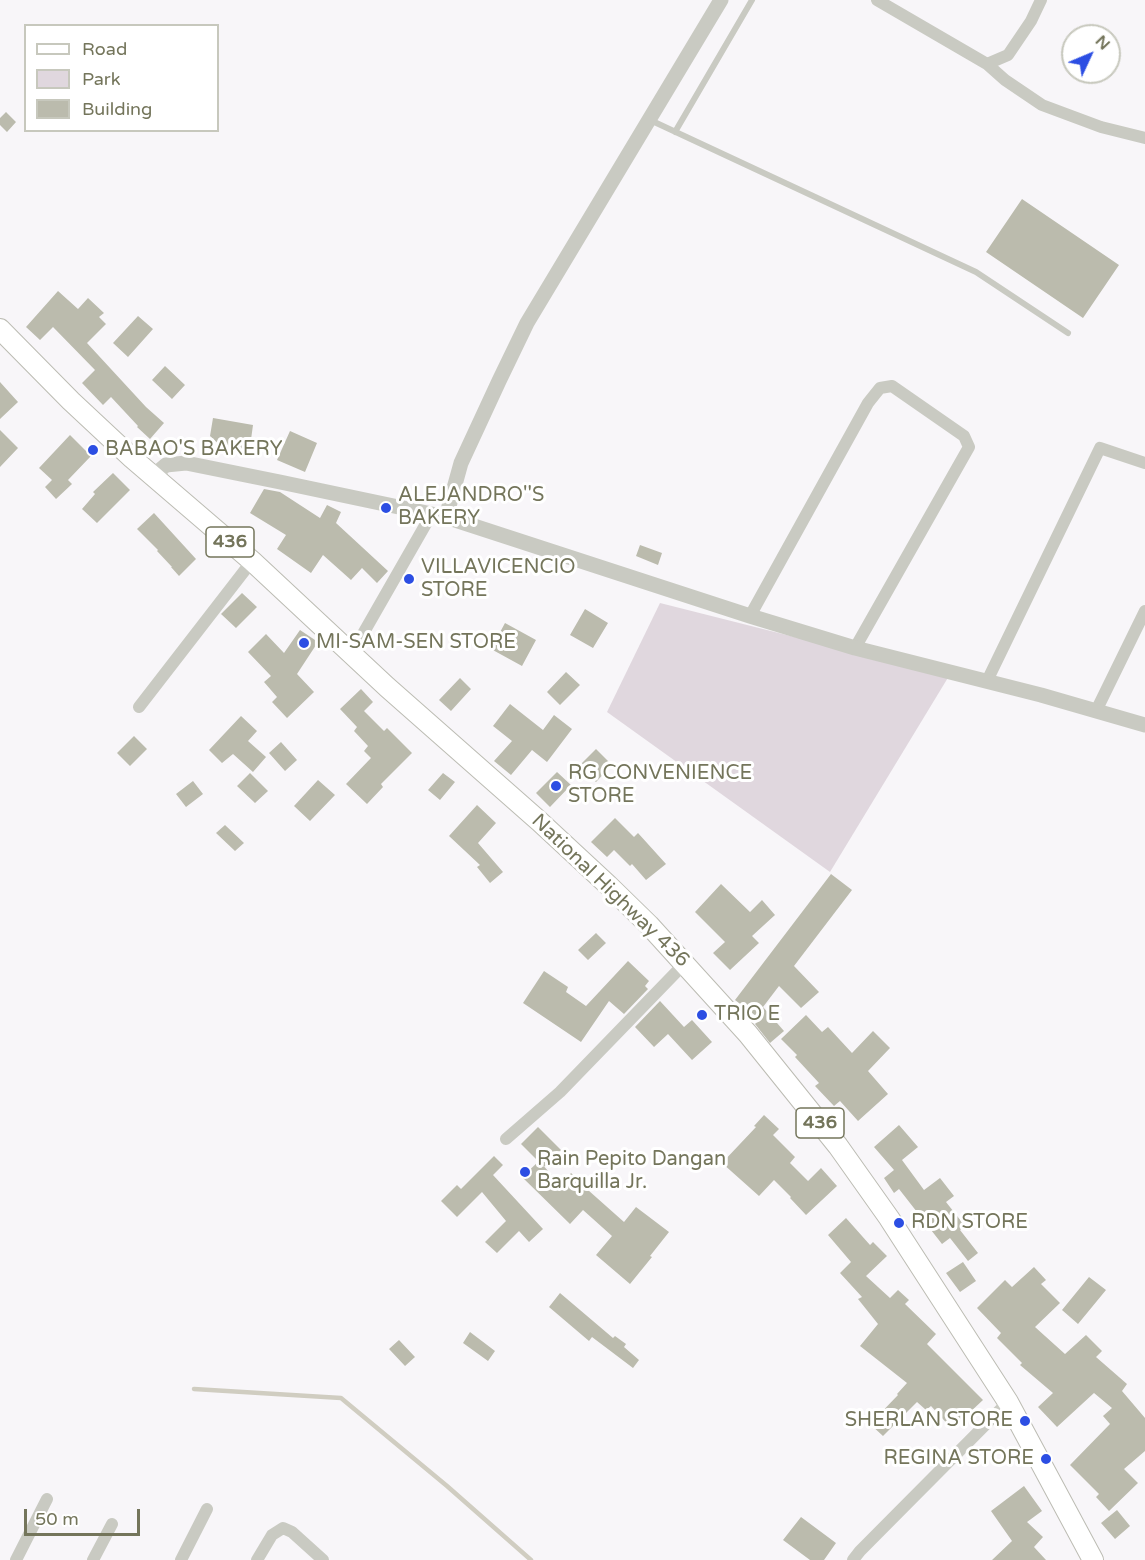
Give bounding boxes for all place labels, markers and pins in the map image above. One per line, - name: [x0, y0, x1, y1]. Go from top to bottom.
- place label: BABAO'S BAKERY: [105, 438, 282, 462]
- marker: BABAO'S BAKERY: [86, 443, 100, 457]
- place label: ALEJANDRO''S BAKERY: [398, 484, 544, 531]
- marker: ALEJANDRO''S BAKERY: [379, 501, 393, 515]
- place label: VILLAVICENCIO STORE: [421, 556, 575, 603]
- marker: VILLAVICENCIO STORE: [402, 572, 416, 586]
- place label: MI-SAM-SEN STORE: [316, 631, 516, 655]
- marker: MI-SAM-SEN STORE: [297, 636, 311, 650]
- place label: RG CONVENIENCE STORE: [568, 762, 752, 809]
- marker: RG CONVENIENCE STORE: [549, 779, 563, 793]
- place label: TRIO E: [714, 1003, 780, 1027]
- marker: TRIO E: [695, 1008, 709, 1022]
- place label: Rain Pepito Dangan Barquilla Jr.: [537, 1148, 726, 1195]
- marker: Rain Pepito Dangan Barquilla Jr.: [518, 1165, 532, 1179]
- place label: RDN STORE: [911, 1211, 1028, 1235]
- marker: RDN STORE: [892, 1216, 906, 1230]
- place label: SHERLAN STORE: [845, 1409, 1013, 1433]
- marker: SHERLAN STORE: [1018, 1414, 1032, 1428]
- place label: REGINA STORE: [884, 1447, 1034, 1471]
- marker: REGINA STORE: [1039, 1452, 1053, 1466]

